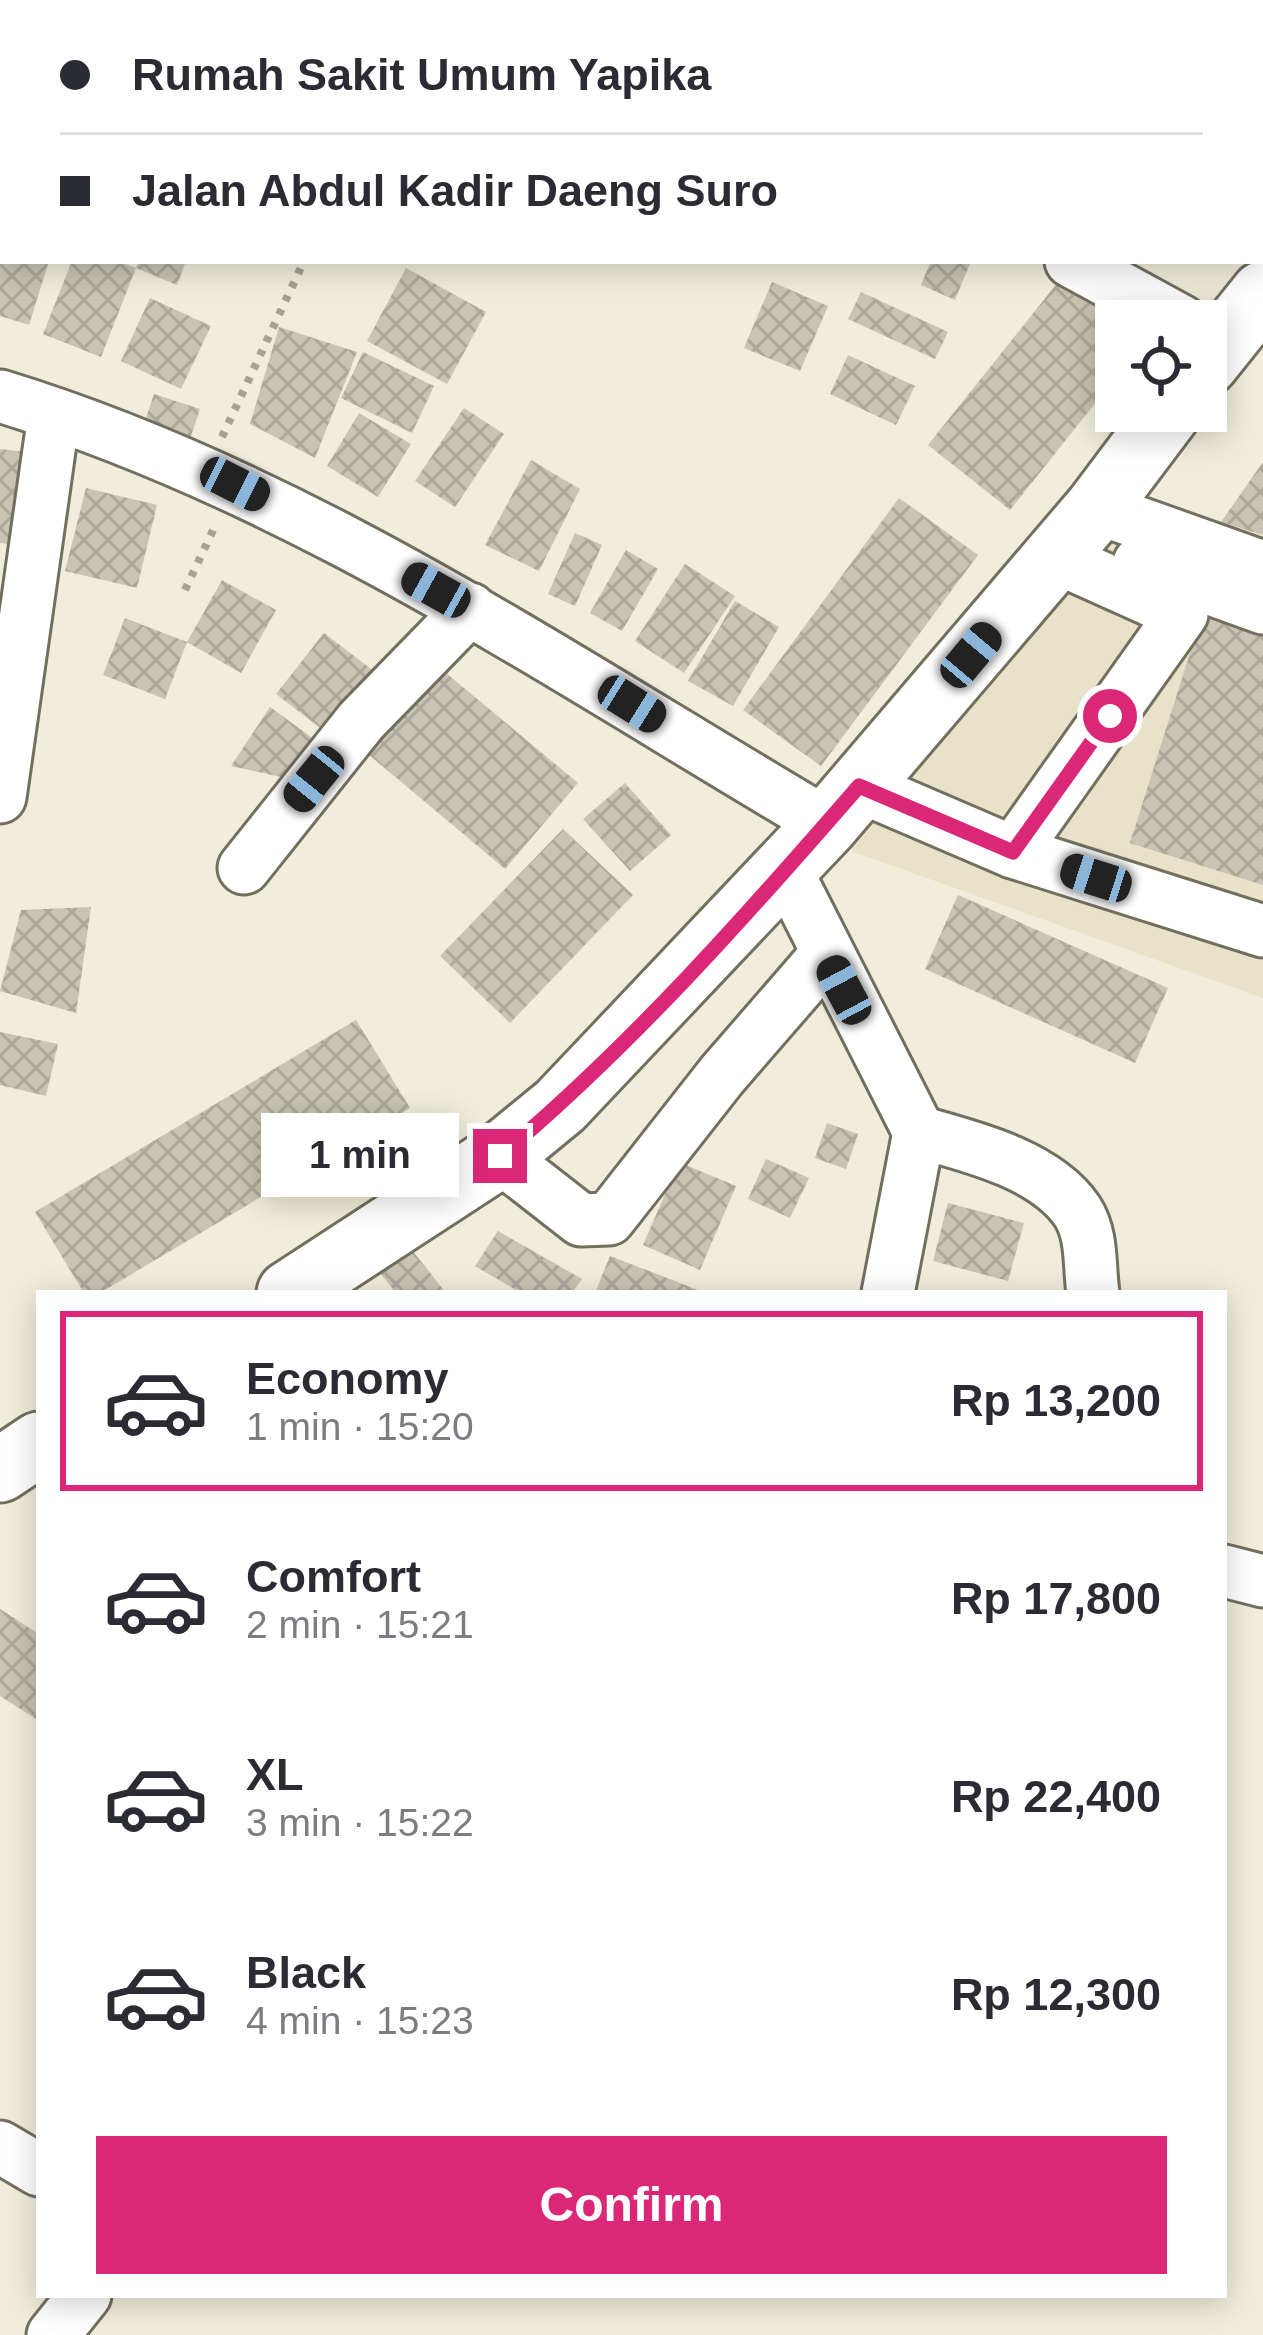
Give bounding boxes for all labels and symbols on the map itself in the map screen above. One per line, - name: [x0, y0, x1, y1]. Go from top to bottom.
- car: [195, 452, 275, 516]
- car: [396, 557, 476, 623]
- car: [934, 616, 1008, 694]
- car: [592, 670, 672, 738]
- route start: [1083, 689, 1137, 743]
- car: [277, 740, 351, 818]
- car: [1056, 850, 1136, 906]
- car: [811, 950, 877, 1030]
- callout: 1 min: [260, 1114, 458, 1198]
- route end: [473, 1129, 527, 1183]

